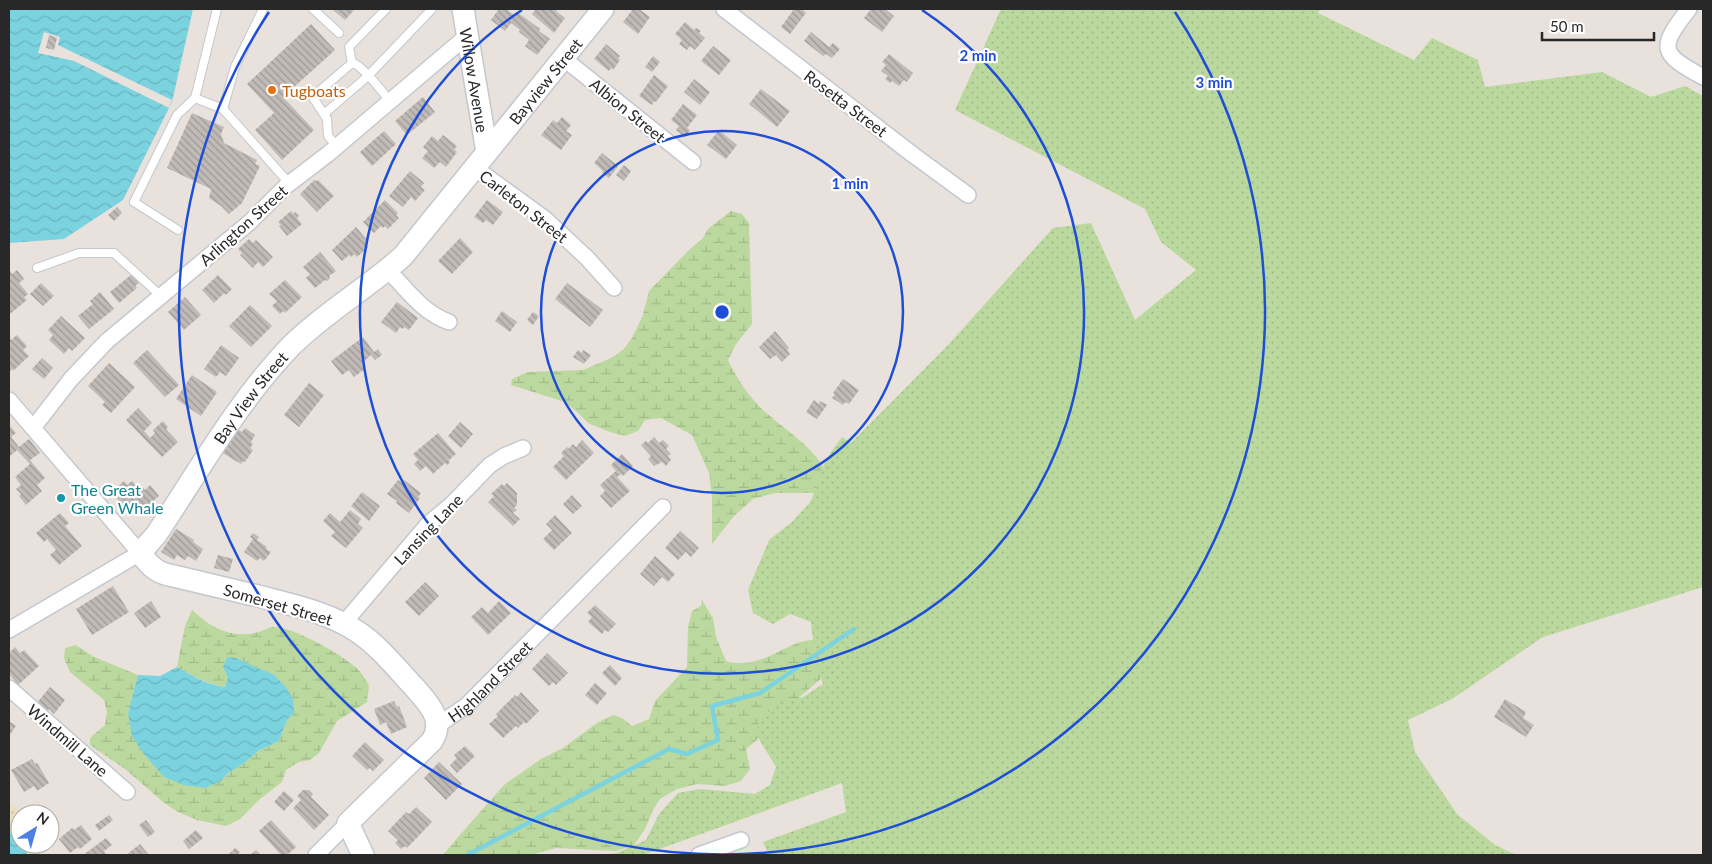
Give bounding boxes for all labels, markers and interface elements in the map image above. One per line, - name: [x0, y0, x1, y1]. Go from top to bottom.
- scale bar: [1542, 10, 1654, 42]
- text: 50 m: [1550, 17, 1584, 35]
- street label: Willow Avenue: [457, 26, 493, 134]
- street label: Bayview Street: [504, 34, 586, 128]
- text: 2 min: [959, 46, 997, 64]
- street label: Rosetta Street: [801, 66, 891, 141]
- text: 3 min: [1195, 73, 1233, 91]
- street label: Albion Street: [586, 74, 670, 146]
- place label: Tugboats: [282, 81, 346, 100]
- marker: Tugboats: [266, 84, 278, 96]
- street label: Carleton Street: [476, 166, 572, 246]
- text: 1 min: [831, 174, 869, 192]
- street label: Arlington Street: [195, 180, 291, 269]
- centre of rings: [713, 303, 731, 321]
- street label: Bay View Street: [209, 347, 291, 447]
- place label: The Great Green Whale: [71, 480, 163, 517]
- street label: Lansing Lane: [390, 490, 466, 568]
- marker: The Great Green Whale: [55, 492, 67, 504]
- street label: Somerset Street: [221, 579, 335, 629]
- street label: Highland Street: [444, 636, 535, 725]
- street label: Windmill Lane: [24, 700, 112, 780]
- north arrow: [10, 804, 60, 854]
- text: N: [34, 808, 53, 828]

